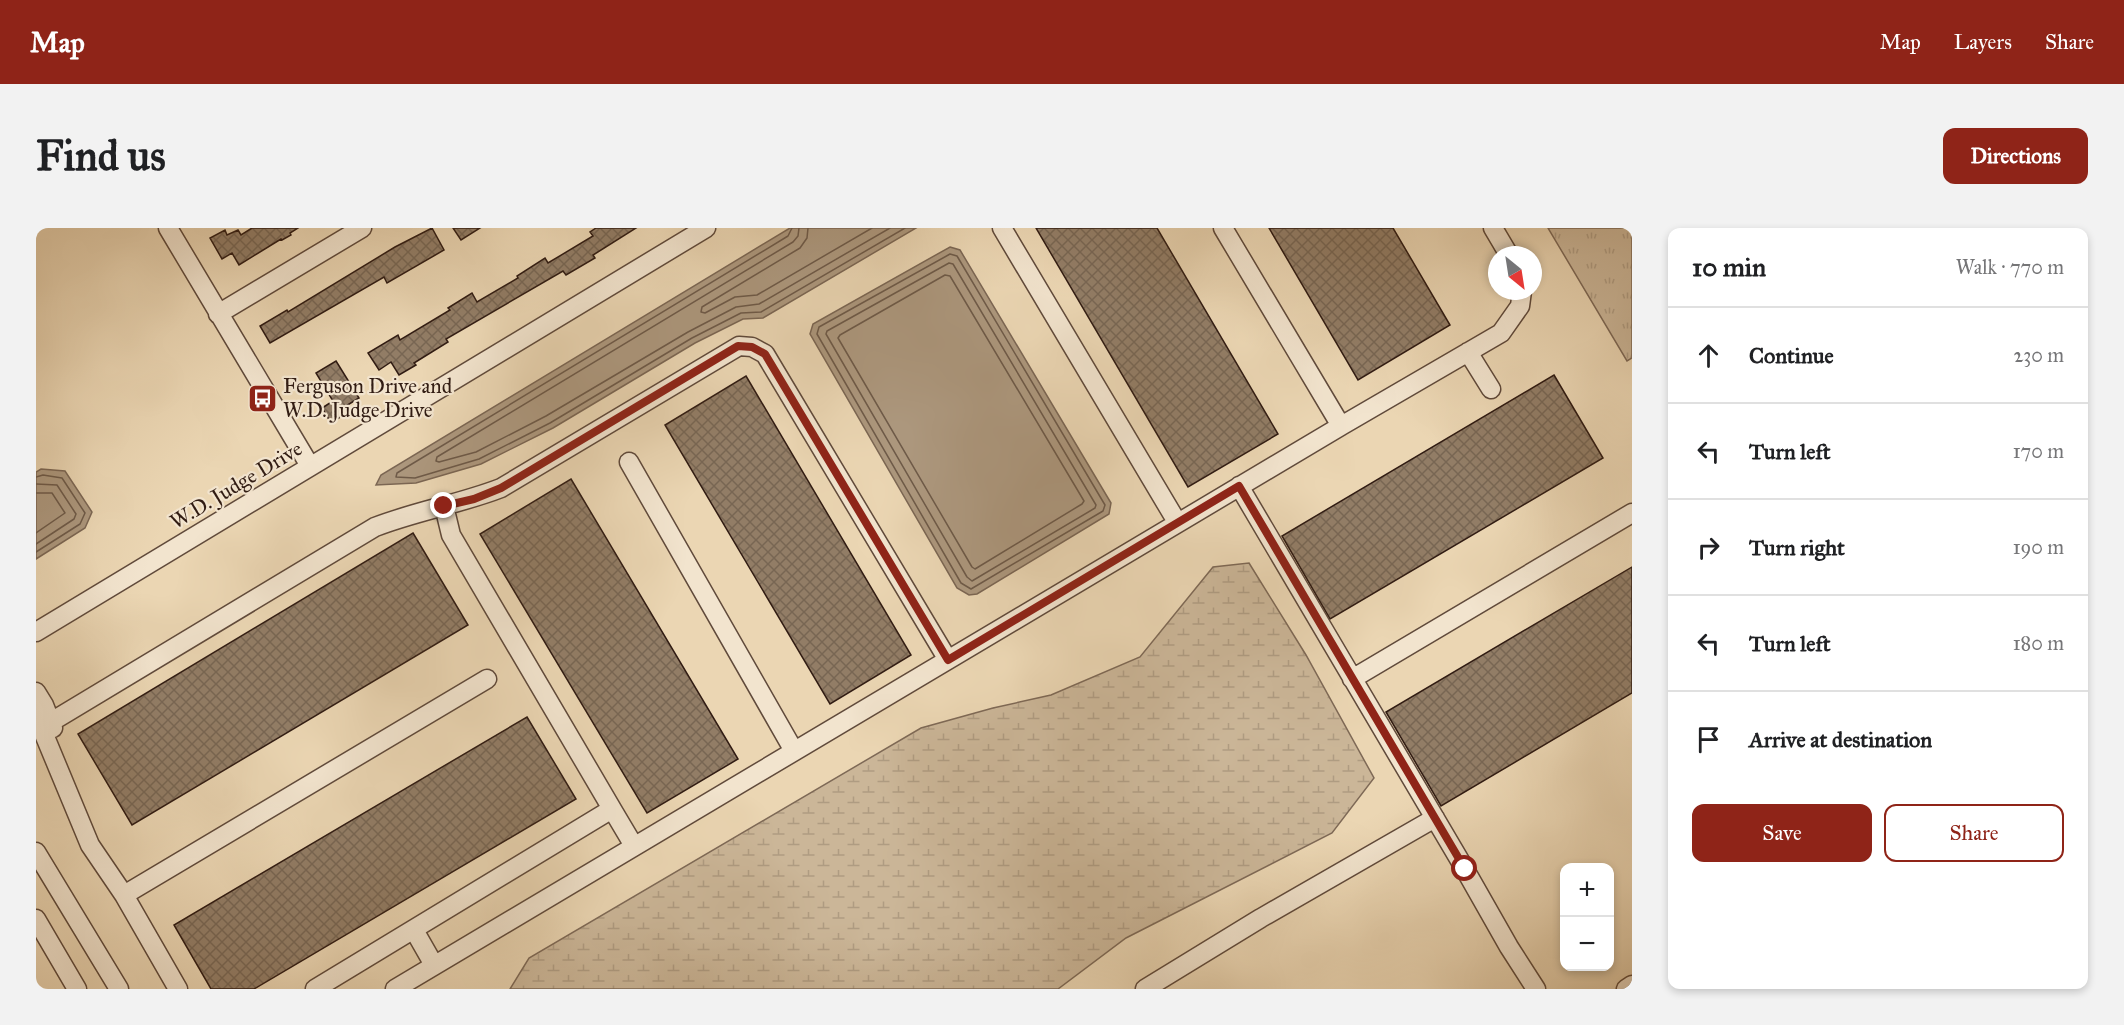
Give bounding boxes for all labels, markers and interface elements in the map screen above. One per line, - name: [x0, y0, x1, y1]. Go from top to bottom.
- text: Map: [30, 25, 85, 60]
- text: Map: [1880, 29, 1921, 55]
- text: Layers: [1954, 29, 2012, 55]
- text: Share: [2045, 29, 2094, 55]
- button: Directions: [1943, 128, 2088, 184]
- text: Find us: [36, 130, 166, 182]
- north arrow: [1488, 246, 1542, 300]
- text: 10 min: [1692, 251, 1766, 283]
- text: Walk · 770 m: [1956, 255, 2064, 279]
- icon: ahead: [1692, 339, 1725, 372]
- text: Continue: [1749, 342, 1834, 369]
- text: 230 m: [2013, 343, 2064, 367]
- place label: Ferguson Drive and W.D. Judge Drive: [283, 373, 453, 423]
- bus stop icon: Ferguson Drive and W.D. Judge Drive: [246, 382, 278, 414]
- street label: W.D. Judge Drive: [165, 435, 307, 535]
- icon: left: [1692, 435, 1725, 468]
- text: Turn left: [1749, 438, 1831, 465]
- text: 170 m: [2013, 439, 2064, 463]
- route end: [430, 492, 456, 518]
- icon: right: [1692, 531, 1725, 564]
- text: Turn right: [1749, 534, 1845, 561]
- text: 190 m: [2013, 535, 2064, 559]
- icon: left: [1692, 627, 1725, 660]
- text: Turn left: [1749, 630, 1831, 657]
- text: 180 m: [2013, 631, 2064, 655]
- icon: arrive: [1692, 723, 1725, 756]
- text: Arrive at destination: [1749, 726, 1932, 753]
- button: Save: [1692, 804, 1872, 862]
- button: Share: [1884, 804, 2064, 862]
- route start: [1451, 855, 1477, 881]
- map controls: [1560, 863, 1614, 971]
- button: +: [1560, 863, 1614, 917]
- button: −: [1560, 917, 1614, 971]

